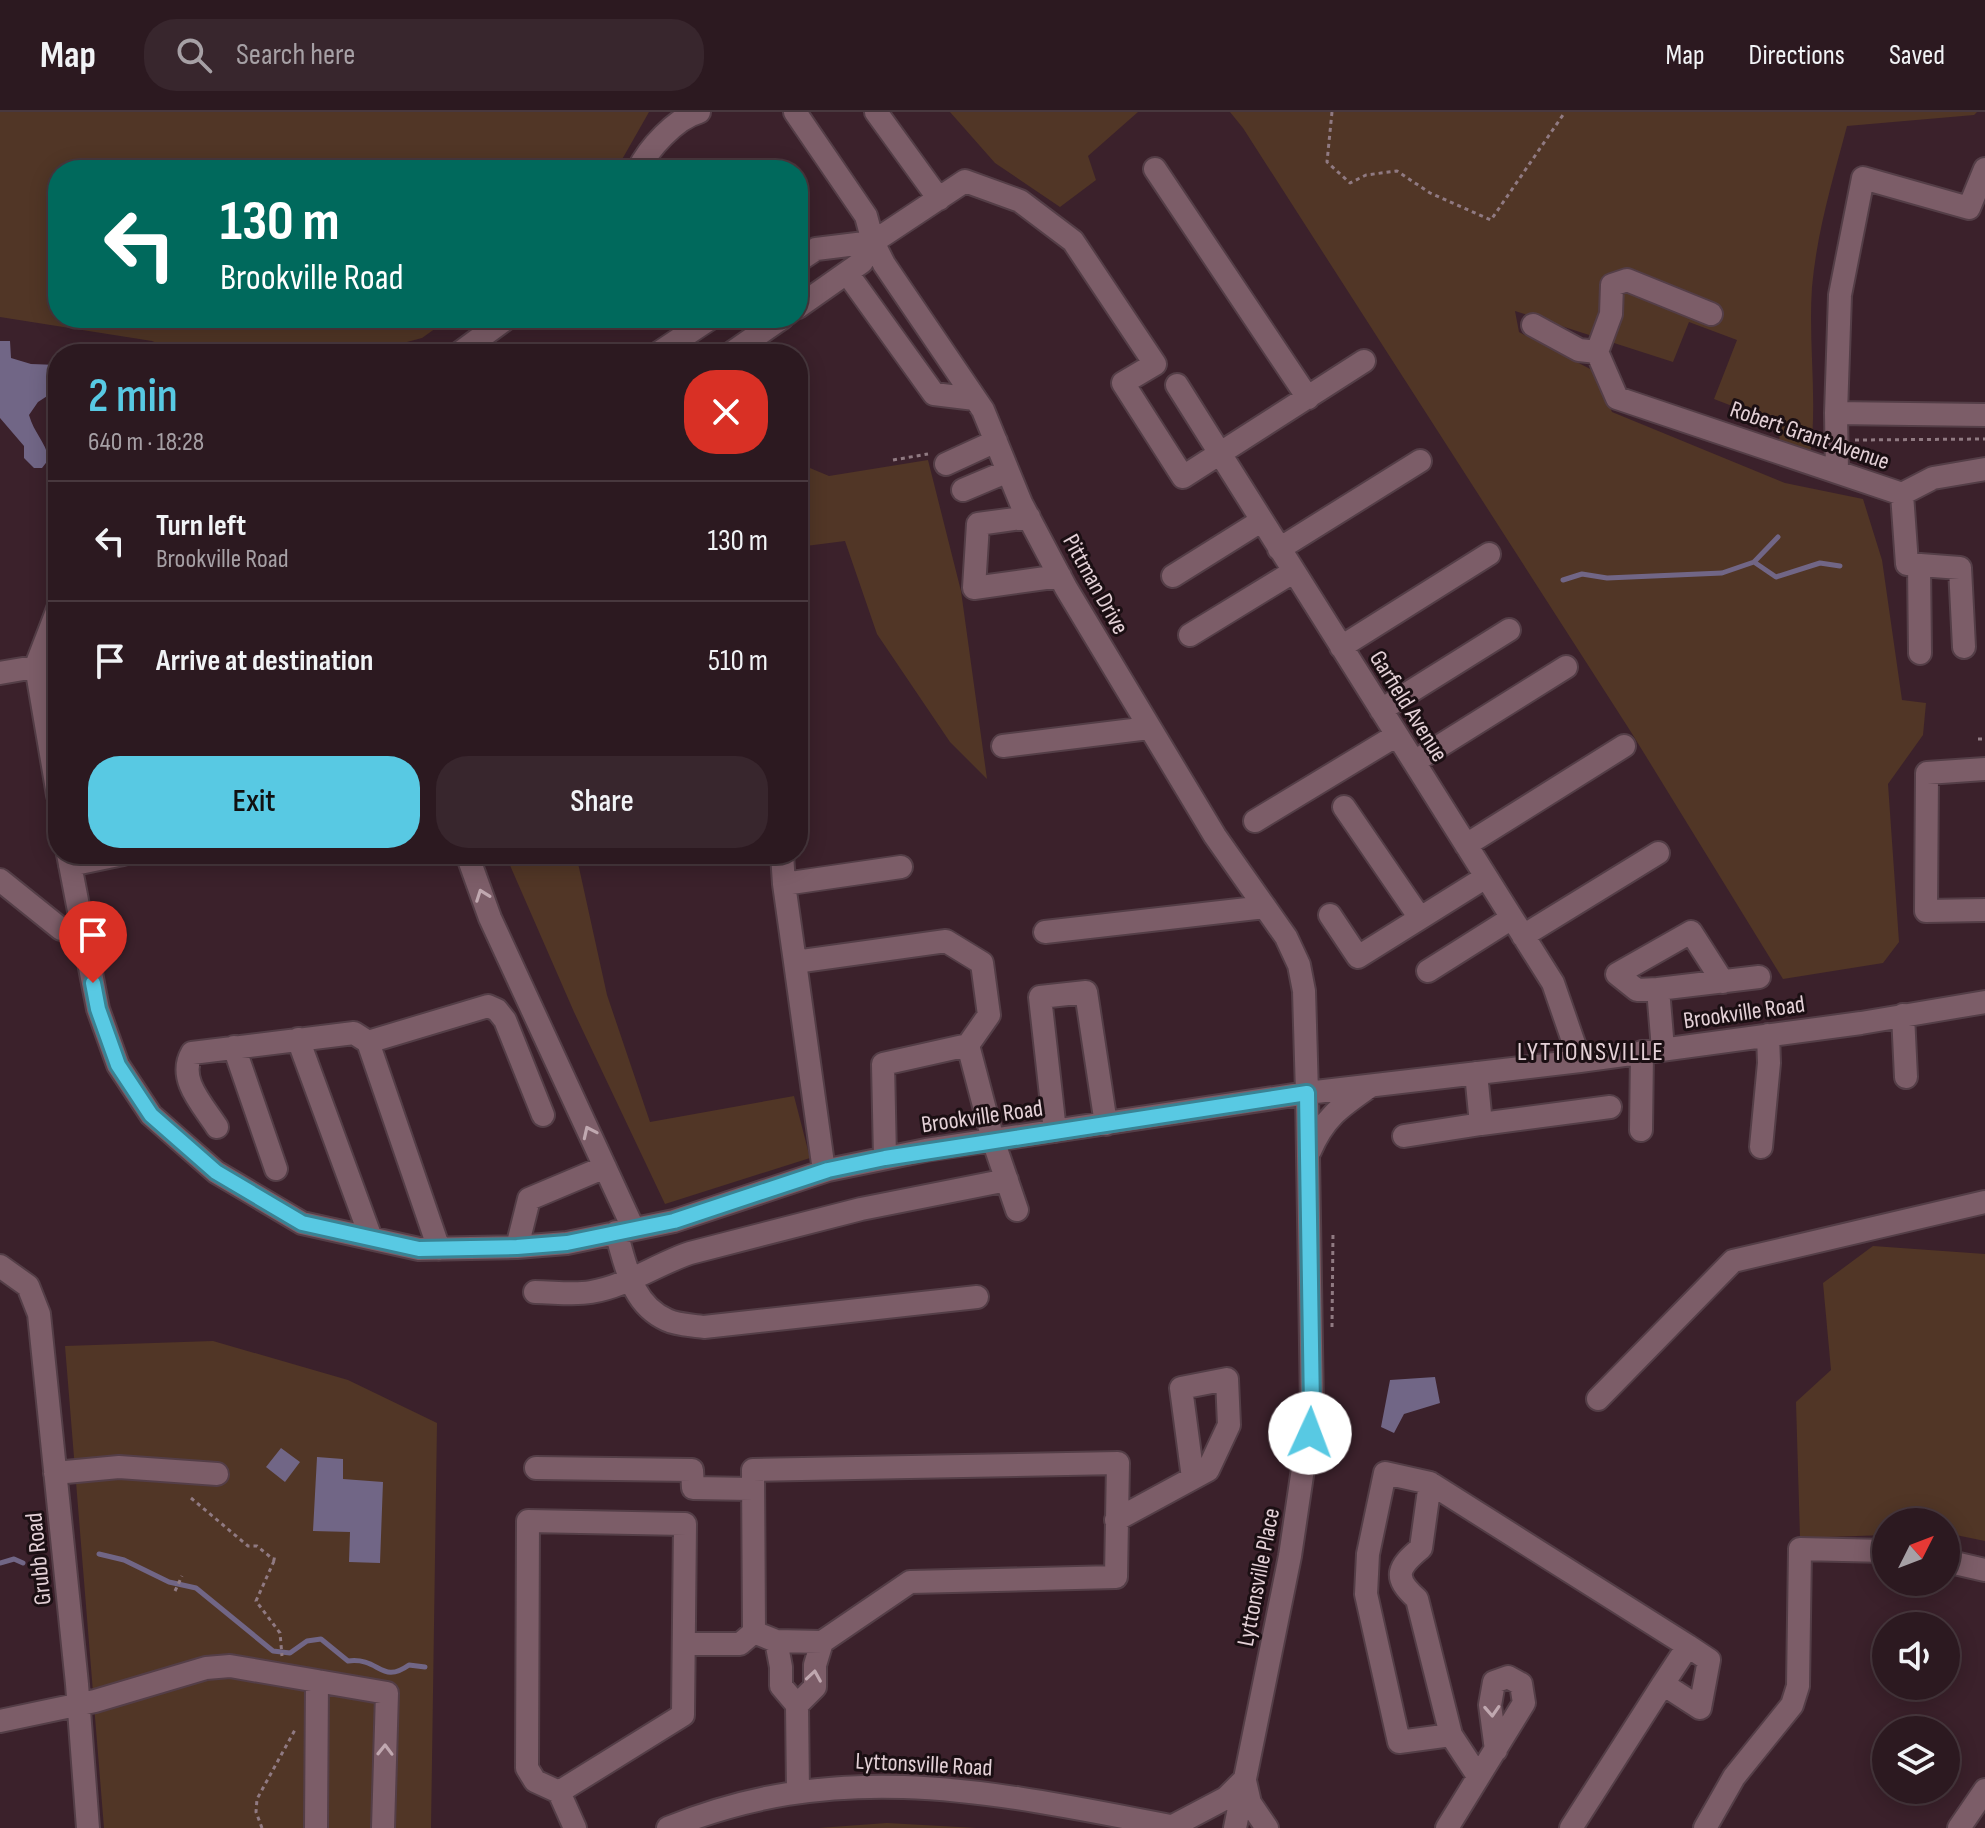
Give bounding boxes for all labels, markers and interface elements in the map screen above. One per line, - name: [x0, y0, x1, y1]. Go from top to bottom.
- search box: [144, 19, 704, 91]
- text: Map: [40, 33, 96, 78]
- icon: search: [172, 33, 216, 77]
- text: Search here: [236, 37, 355, 73]
- text: Map: [1666, 39, 1705, 72]
- text: Directions: [1749, 39, 1845, 72]
- text: Saved: [1889, 39, 1945, 72]
- text: 130 m: [220, 189, 340, 256]
- icon: left: [88, 192, 192, 296]
- text: Brookville Road: [220, 257, 404, 300]
- text: 2 min: [88, 368, 178, 425]
- button: close: [684, 370, 768, 454]
- street label: Robert Grant Avenue: [1726, 395, 1893, 476]
- text: 640 m · 18:28: [88, 427, 204, 458]
- text: Turn left: [156, 508, 246, 544]
- icon: left: [88, 519, 132, 563]
- text: 130 m: [708, 523, 768, 559]
- street label: Pittman Drive: [1056, 529, 1135, 639]
- text: Brookville Road: [156, 544, 289, 575]
- icon: arrive: [88, 639, 132, 683]
- text: Arrive at destination: [156, 643, 373, 679]
- text: 510 m: [708, 643, 768, 679]
- street label: Garfield Avenue: [1363, 645, 1454, 767]
- button: Exit: [88, 756, 420, 848]
- button: Share: [436, 756, 768, 848]
- one-way arrow: [475, 889, 491, 903]
- pin: [59, 901, 127, 983]
- icon: arrive: [71, 913, 115, 957]
- street label: Brookville Road: [1681, 990, 1807, 1035]
- district label: LYTTONSVILLE: [1517, 1037, 1665, 1068]
- street label: Brookville Road: [919, 1094, 1045, 1139]
- one-way arrow: [583, 1126, 599, 1140]
- position arrow: [1268, 1391, 1352, 1475]
- street label: Lyttonsville Place: [1231, 1506, 1286, 1649]
- north arrow: [1872, 1508, 1960, 1596]
- map controls: [1872, 1508, 1960, 1804]
- street label: Grubb Road: [19, 1511, 58, 1607]
- button: sound: [1872, 1612, 1960, 1700]
- one-way arrow: [805, 1669, 822, 1683]
- one-way arrow: [1483, 1705, 1500, 1718]
- button: layers: [1872, 1716, 1960, 1804]
- one-way arrow: [377, 1743, 394, 1756]
- street label: Lyttonsville Road: [855, 1746, 993, 1783]

